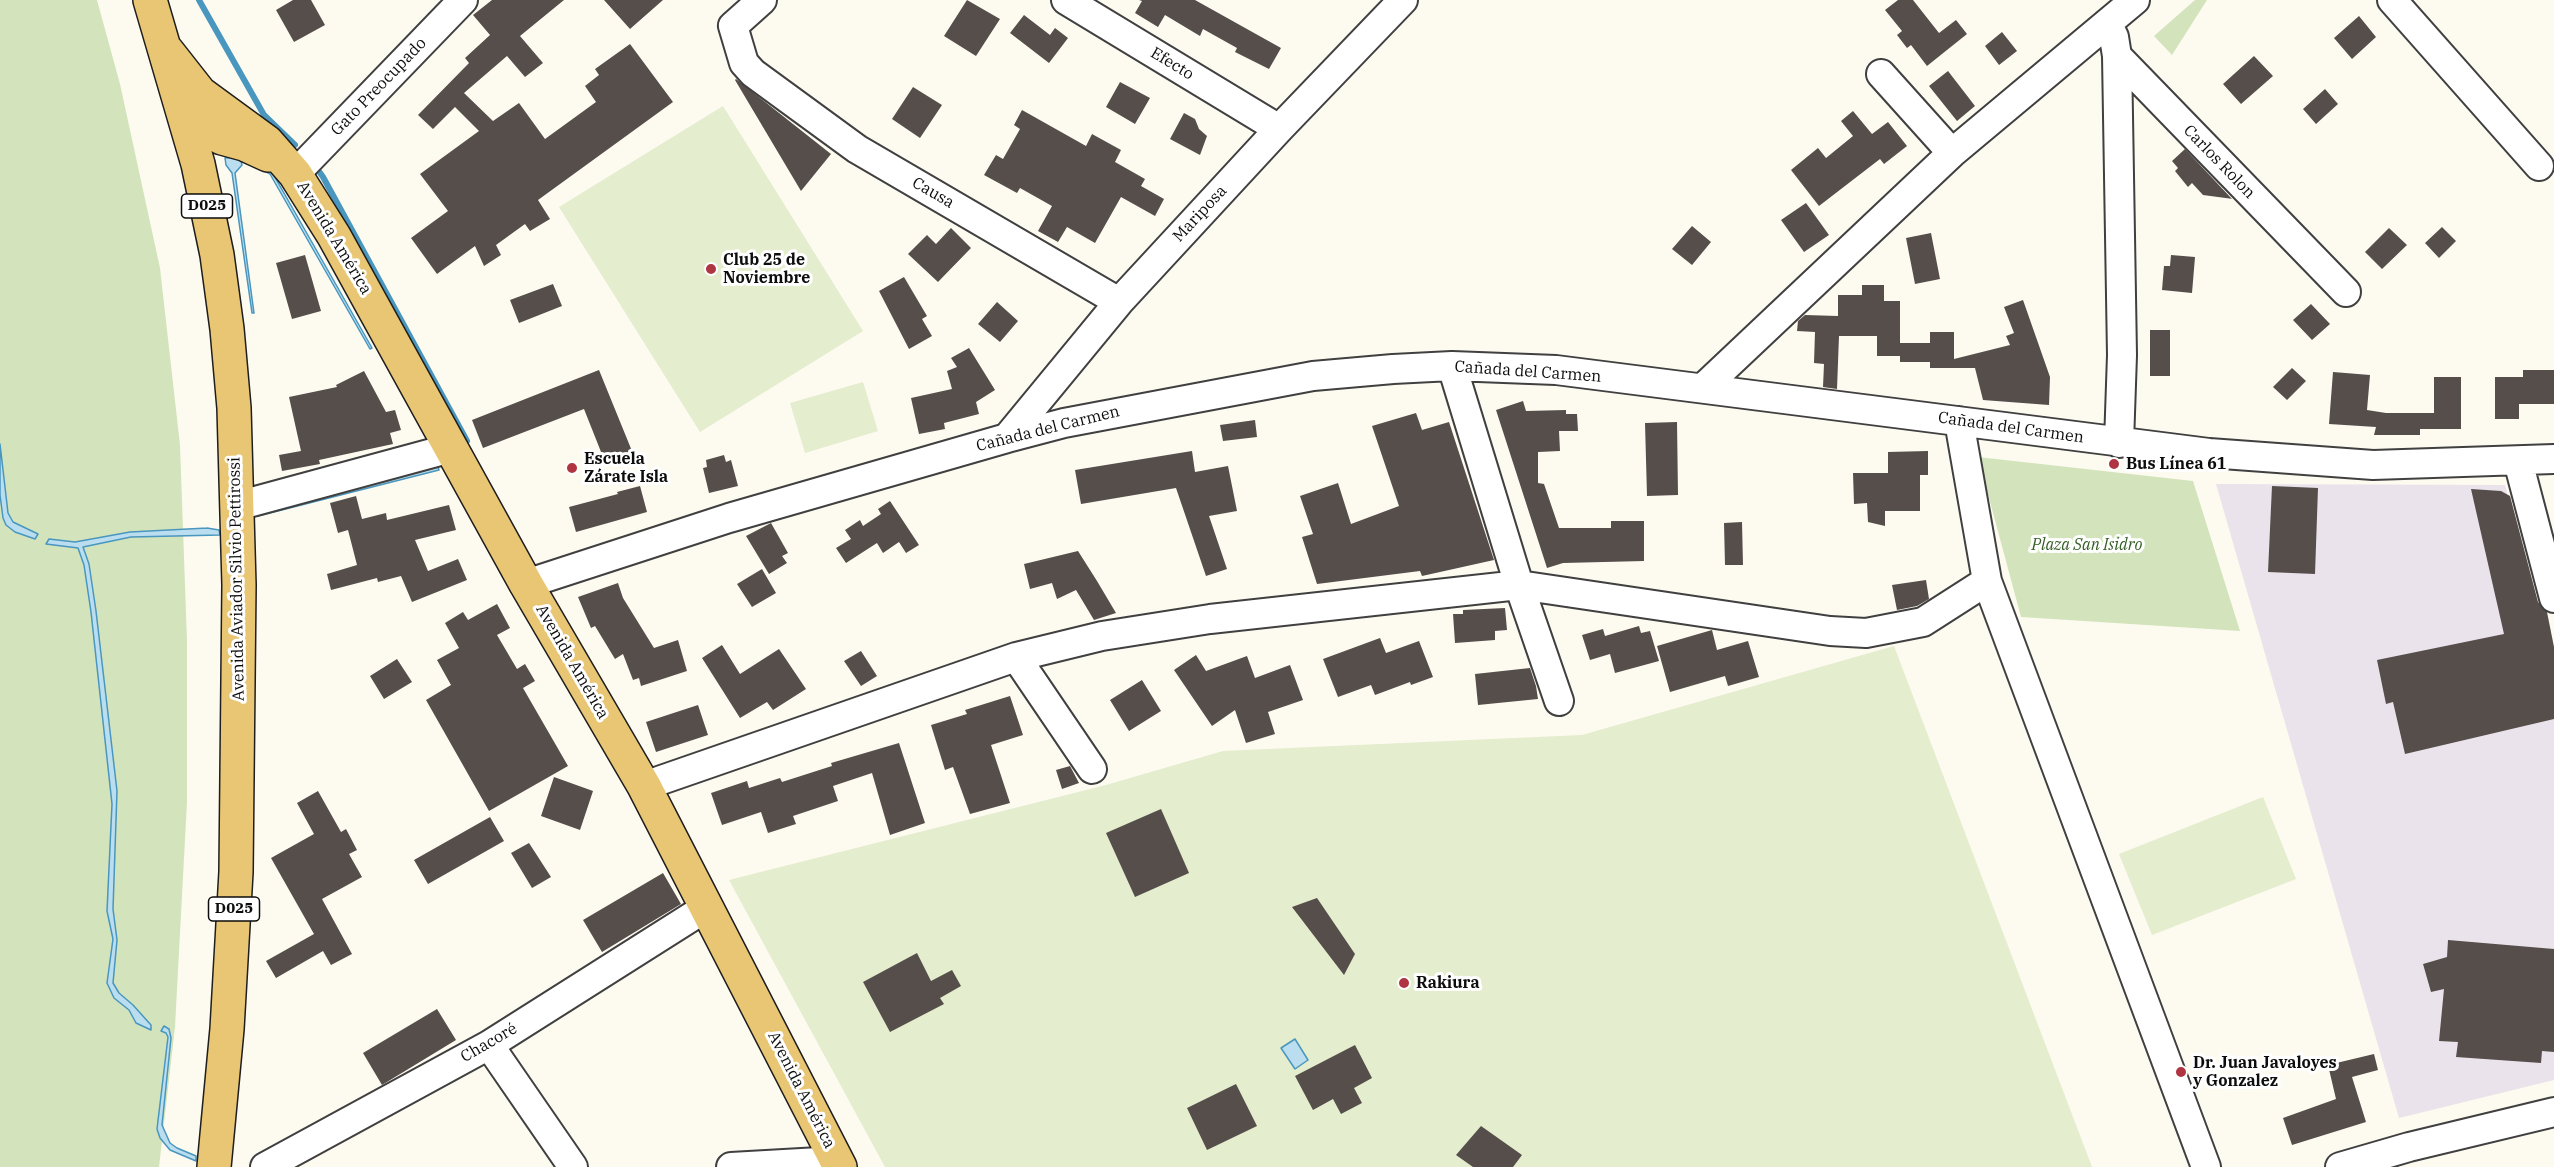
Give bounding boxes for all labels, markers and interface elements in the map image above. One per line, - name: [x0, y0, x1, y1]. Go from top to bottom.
- street label: Gato Preocupado: [327, 34, 431, 140]
- street label: Efecto: [1147, 44, 1197, 84]
- street label: Carlos Rolon: [2179, 121, 2259, 203]
- street label: Causa: [909, 173, 957, 213]
- street label: Avenida América: [293, 178, 375, 298]
- street label: Mariposa: [1169, 182, 1231, 246]
- road number: D025: [182, 194, 232, 218]
- place label: Club 25 de Noviembre: [723, 250, 810, 288]
- marker: Club 25 de Noviembre: [704, 262, 718, 276]
- street label: Cañada del Carmen: [1454, 357, 1602, 387]
- street label: Cañada del Carmen: [974, 402, 1122, 456]
- street label: Cañada del Carmen: [1937, 408, 2085, 448]
- place label: Escuela Zárate Isla: [584, 449, 668, 487]
- place label: Bus Línea 61: [2126, 454, 2226, 474]
- street label: Avenida Aviador Silvio Pettirossi: [225, 457, 249, 701]
- marker: Bus Línea 61: [2107, 457, 2121, 471]
- marker: Escuela Zárate Isla: [565, 461, 579, 475]
- park label: Plaza San Isidro: [2032, 535, 2142, 555]
- street label: Avenida América: [531, 601, 613, 723]
- road number: D025: [208, 897, 260, 921]
- place label: Rakiura: [1416, 973, 1480, 993]
- marker: Rakiura: [1397, 976, 1411, 990]
- street label: Chacoré: [457, 1019, 521, 1067]
- street label: Avenida América: [763, 1028, 839, 1152]
- place label: Dr. Juan Javaloyes y Gonzalez: [2193, 1053, 2337, 1091]
- marker: Dr. Juan Javaloyes y Gonzalez: [2174, 1065, 2188, 1079]

